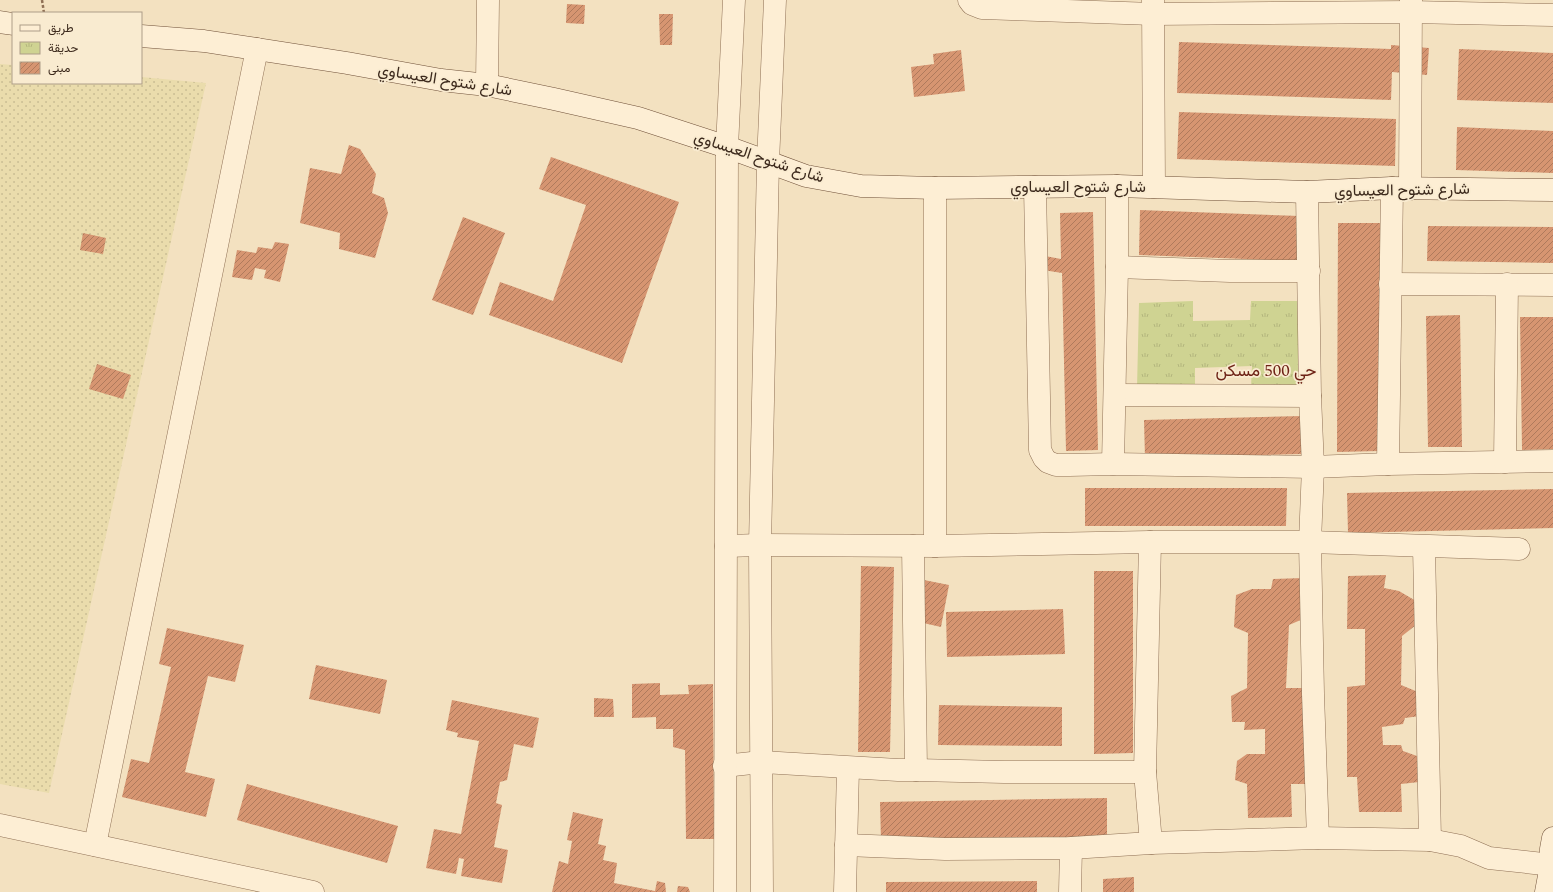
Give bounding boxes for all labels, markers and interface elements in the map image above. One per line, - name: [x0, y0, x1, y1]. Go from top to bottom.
- legend: [12, 12, 142, 84]
- text: طريق: [48, 19, 74, 38]
- text: حديقة: [48, 39, 78, 58]
- street label: شارع شتوح العيساوي: [376, 58, 514, 103]
- text: مبنى: [48, 59, 70, 78]
- street label: شارع شتوح العيساوي: [690, 125, 827, 190]
- street label: شارع شتوح العيساوي: [1010, 175, 1146, 200]
- street label: شارع شتوح العيساوي: [1334, 177, 1470, 204]
- district label: حي 500 مسكن: [1216, 358, 1316, 384]

